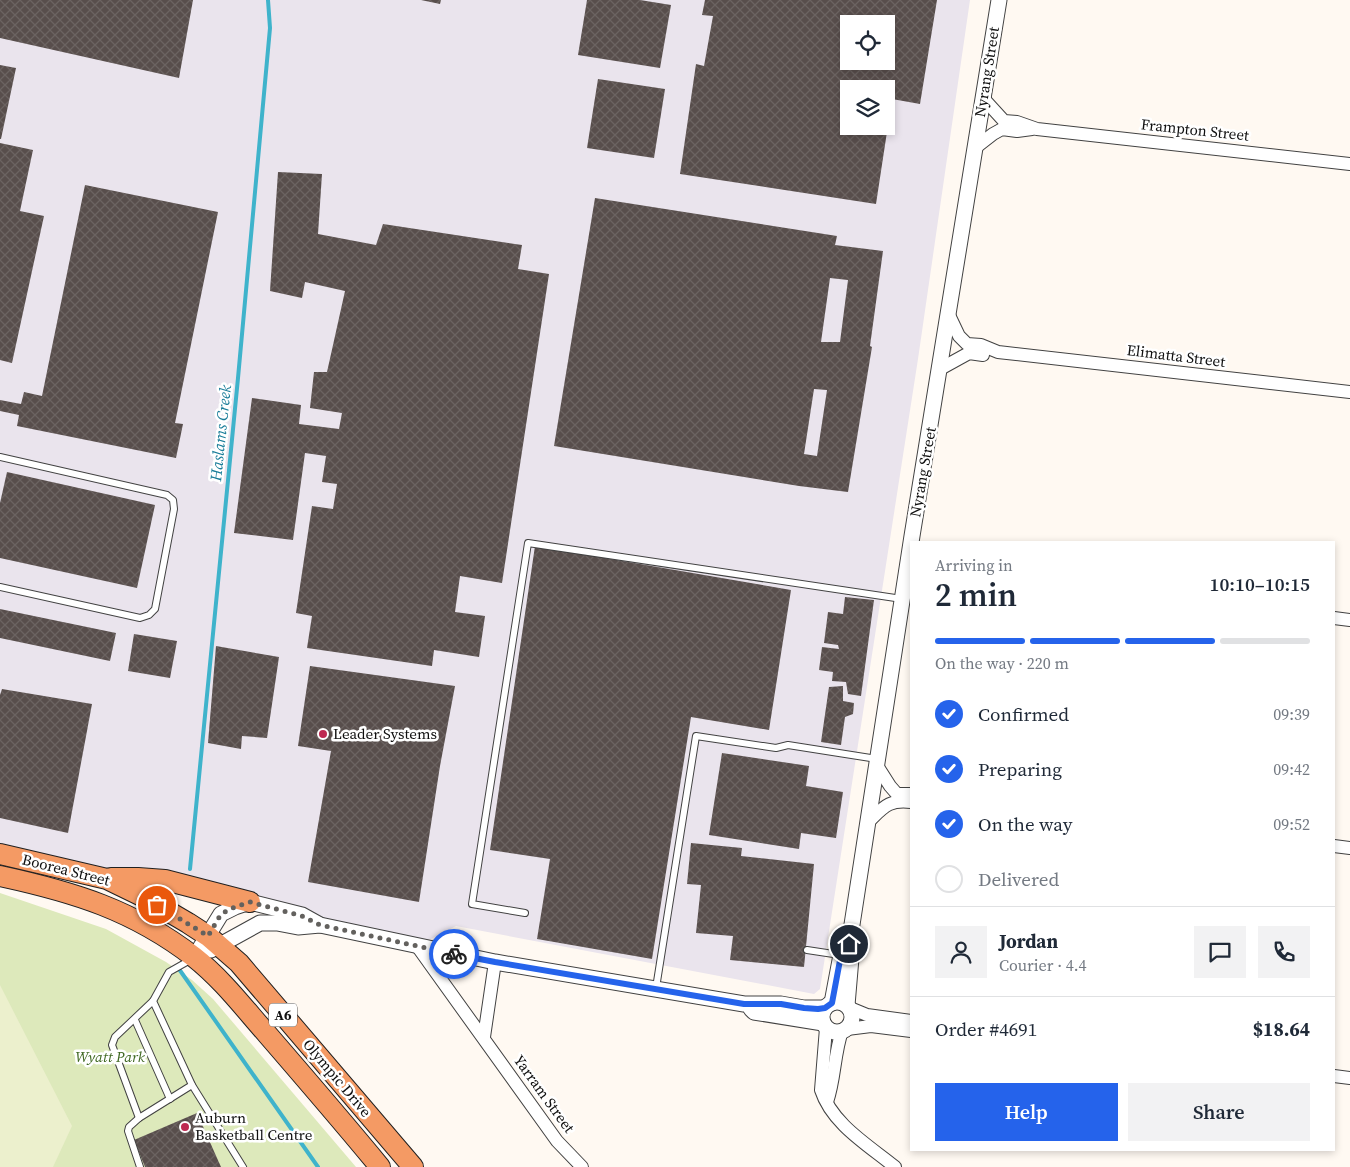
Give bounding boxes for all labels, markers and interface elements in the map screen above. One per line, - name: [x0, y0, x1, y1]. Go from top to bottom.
- map controls: [840, 15, 895, 135]
- button: locate: [840, 15, 895, 70]
- street label: Nyrang Street: [969, 25, 1004, 119]
- button: layers: [840, 80, 895, 135]
- street label: Frampton Street: [1140, 113, 1250, 146]
- street label: Elimatta Street: [1126, 339, 1227, 372]
- water label: Haslams Creek: [204, 383, 236, 483]
- street label: Nyrang Street: [904, 425, 941, 519]
- text: Arriving in: [935, 554, 1013, 576]
- text: 10:10–10:15: [1210, 571, 1310, 597]
- text: 2 min: [935, 573, 1017, 617]
- text: On the way · 220 m: [935, 652, 1069, 674]
- icon: check: [935, 700, 963, 728]
- text: Confirmed: [978, 701, 1069, 727]
- text: 09:39: [1273, 703, 1310, 725]
- place label: Leader Systems: [333, 723, 437, 744]
- marker: Leader Systems: [317, 728, 329, 740]
- icon: check: [935, 755, 963, 783]
- text: Preparing: [978, 756, 1062, 782]
- text: 09:42: [1273, 758, 1310, 780]
- icon: check: [935, 810, 963, 838]
- text: On the way: [978, 811, 1073, 837]
- text: 09:52: [1273, 813, 1310, 835]
- street label: Boorea Street: [20, 848, 112, 891]
- text: Delivered: [978, 866, 1059, 892]
- pin: [136, 884, 178, 926]
- icon: bag: [143, 891, 171, 919]
- pin: [828, 923, 870, 965]
- button: person: [935, 926, 987, 978]
- button: chat: [1194, 926, 1246, 978]
- button: phone: [1258, 926, 1310, 978]
- text: Jordan: [999, 928, 1058, 954]
- courier: [429, 929, 479, 979]
- icon: home: [835, 930, 863, 958]
- icon: bike: [440, 940, 468, 968]
- text: Courier · 4.4: [999, 954, 1087, 976]
- road number: A6: [269, 1004, 297, 1026]
- text: Order #4691: [935, 1016, 1037, 1042]
- text: $18.64: [1253, 1016, 1310, 1042]
- street label: Olympic Drive: [298, 1034, 377, 1121]
- park label: Wyatt Park: [75, 1046, 146, 1067]
- street label: Yarram Street: [509, 1050, 580, 1137]
- button: Help: [935, 1083, 1118, 1141]
- button: Share: [1128, 1083, 1310, 1141]
- place label: Auburn Basketball Centre: [195, 1107, 313, 1145]
- marker: Auburn Basketball Centre: [179, 1121, 191, 1133]

